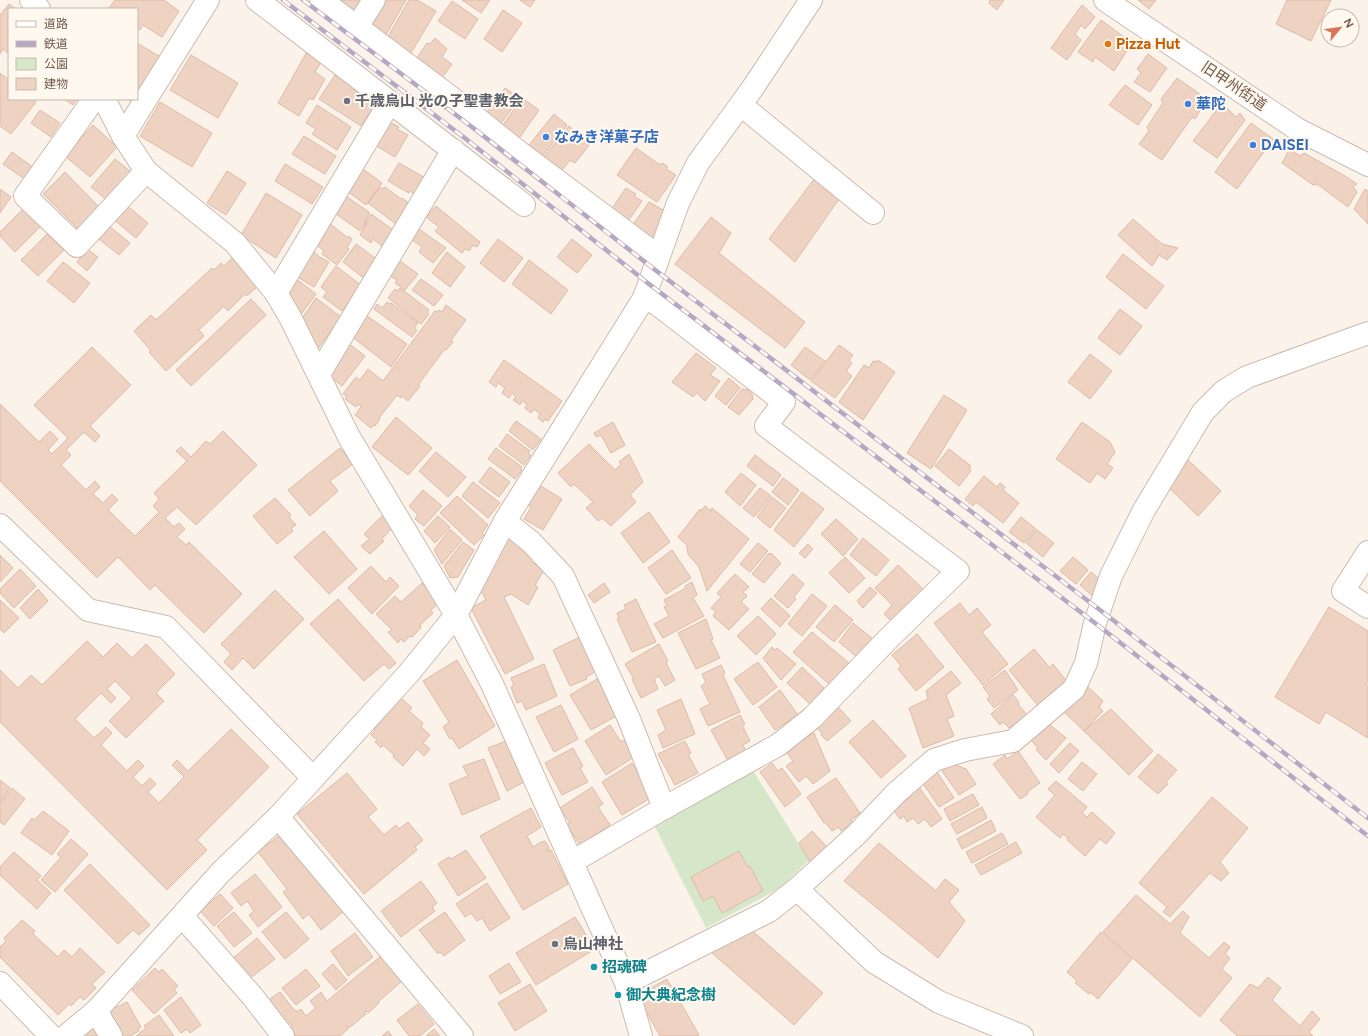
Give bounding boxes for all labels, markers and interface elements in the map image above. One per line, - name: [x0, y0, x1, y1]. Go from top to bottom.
- legend: [8, 8, 138, 100]
- north arrow: [1320, 8, 1360, 48]
- text: 道路: [44, 17, 68, 31]
- text: N: [1341, 17, 1356, 30]
- place label: Pizza Hut: [1116, 35, 1181, 53]
- text: 鉄道: [44, 37, 68, 51]
- marker: Pizza Hut: [1103, 39, 1113, 49]
- text: 公園: [44, 57, 68, 71]
- street label: 旧甲州街道: [1198, 58, 1270, 114]
- text: 建物: [44, 77, 68, 91]
- place label: 千歳烏山 光の子聖書教会: [355, 92, 524, 110]
- place label: 華陀: [1196, 95, 1226, 113]
- marker: 千歳烏山 光の子聖書教会: [342, 96, 352, 106]
- marker: 華陀: [1183, 99, 1193, 109]
- place label: なみき洋菓子店: [554, 128, 659, 146]
- marker: なみき洋菓子店: [541, 132, 551, 142]
- place label: DAISEI: [1261, 136, 1309, 154]
- marker: DAISEI: [1248, 140, 1258, 150]
- place label: 烏山神社: [563, 935, 623, 953]
- marker: 烏山神社: [550, 939, 560, 949]
- place label: 招魂碑: [602, 958, 647, 976]
- marker: 招魂碑: [589, 962, 599, 972]
- place label: 御大典紀念樹: [626, 986, 716, 1004]
- marker: 御大典紀念樹: [613, 990, 623, 1000]

